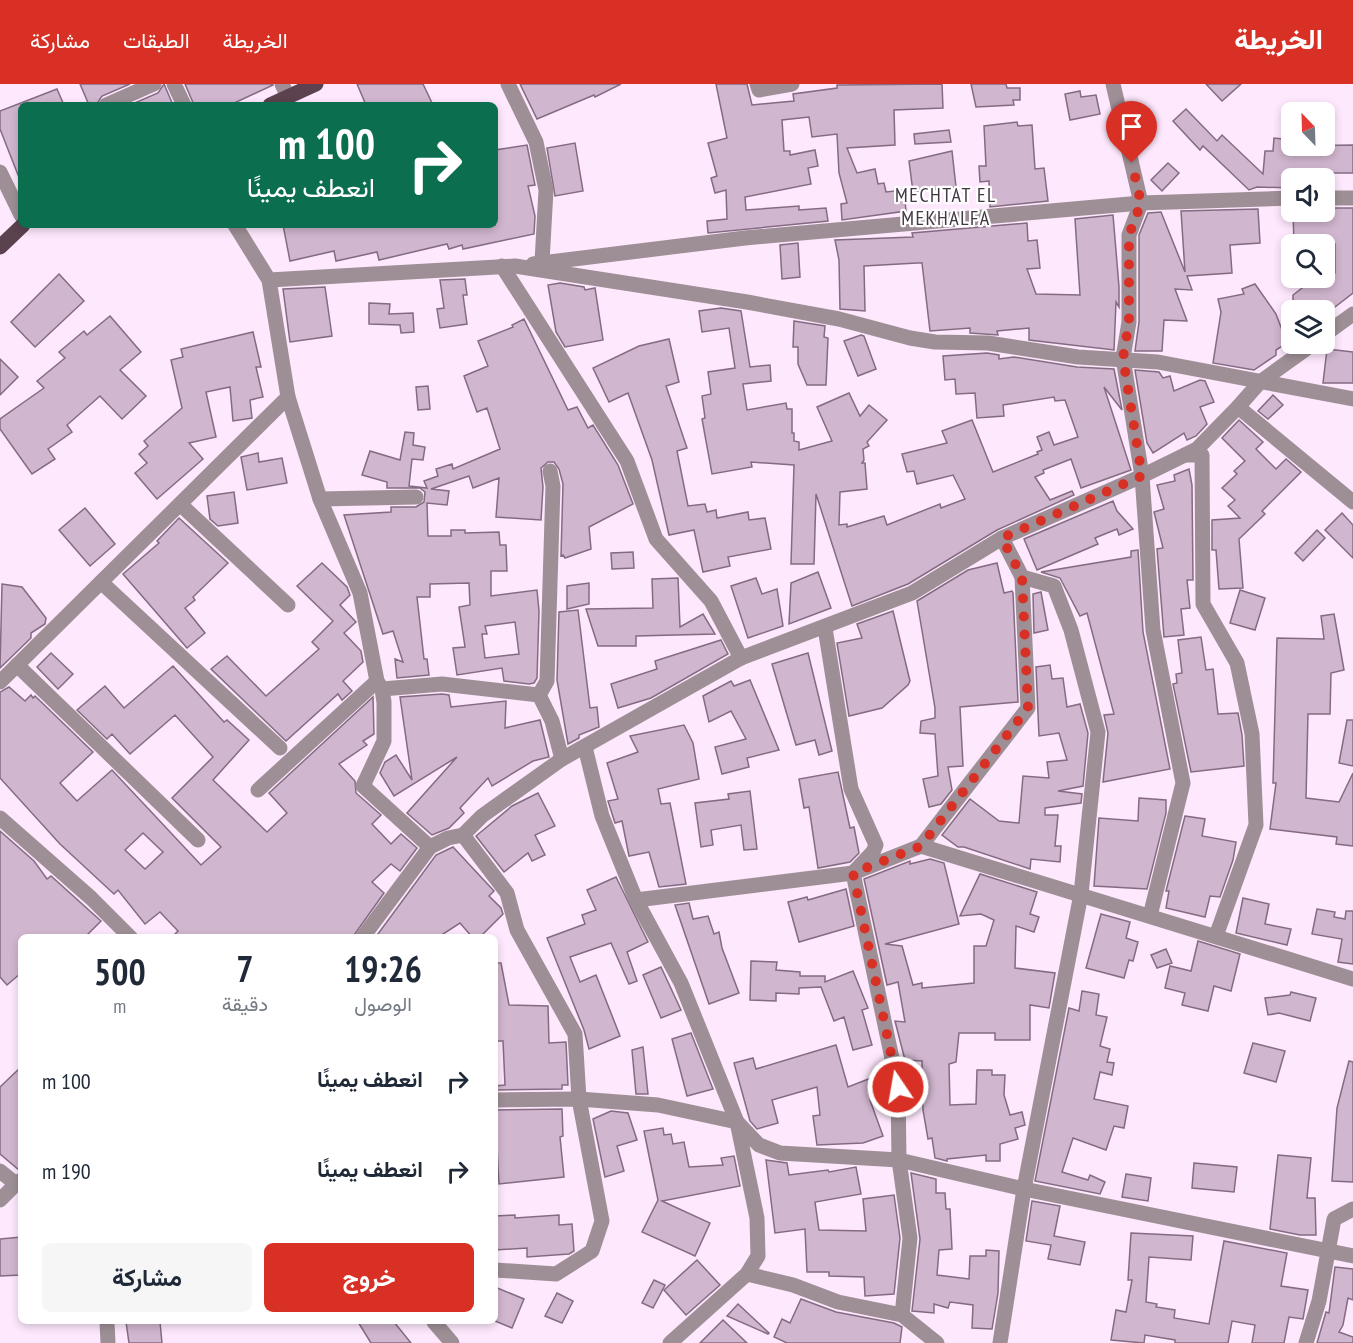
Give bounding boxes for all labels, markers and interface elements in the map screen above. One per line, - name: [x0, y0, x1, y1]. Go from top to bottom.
- text: الخريطة: [1234, 20, 1323, 57]
- text: مشاركة: [30, 27, 90, 54]
- text: الطبقات: [123, 27, 190, 54]
- text: الخريطة: [223, 27, 288, 54]
- pin: [1106, 101, 1157, 163]
- north arrow: [1281, 102, 1335, 156]
- map controls: [1281, 102, 1335, 354]
- icon: arrive: [1115, 110, 1148, 143]
- text: 100 m: [278, 116, 375, 171]
- icon: right: [396, 126, 474, 204]
- button: sound: [1281, 168, 1335, 222]
- text: انعطف يمينًا: [247, 170, 375, 204]
- district label: MECHTAT EL MEKHALFA: [895, 182, 997, 231]
- button: search: [1281, 234, 1335, 288]
- button: layers: [1281, 300, 1335, 354]
- text: 7: [236, 945, 253, 992]
- text: 19:26: [344, 945, 422, 992]
- text: 500: [94, 948, 146, 995]
- text: دقيقة: [222, 991, 268, 1017]
- text: الوصول: [354, 991, 412, 1017]
- text: m: [113, 993, 126, 1019]
- position arrow: [866, 1055, 930, 1119]
- text: انعطف يمينًا: [317, 1065, 423, 1093]
- icon: right: [441, 1065, 474, 1098]
- text: 100 m: [42, 1067, 91, 1095]
- text: انعطف يمينًا: [317, 1155, 423, 1183]
- icon: right: [441, 1155, 474, 1188]
- text: 190 m: [42, 1157, 91, 1185]
- button: مشاركة: [42, 1243, 252, 1312]
- button: خروج: [264, 1243, 474, 1312]

